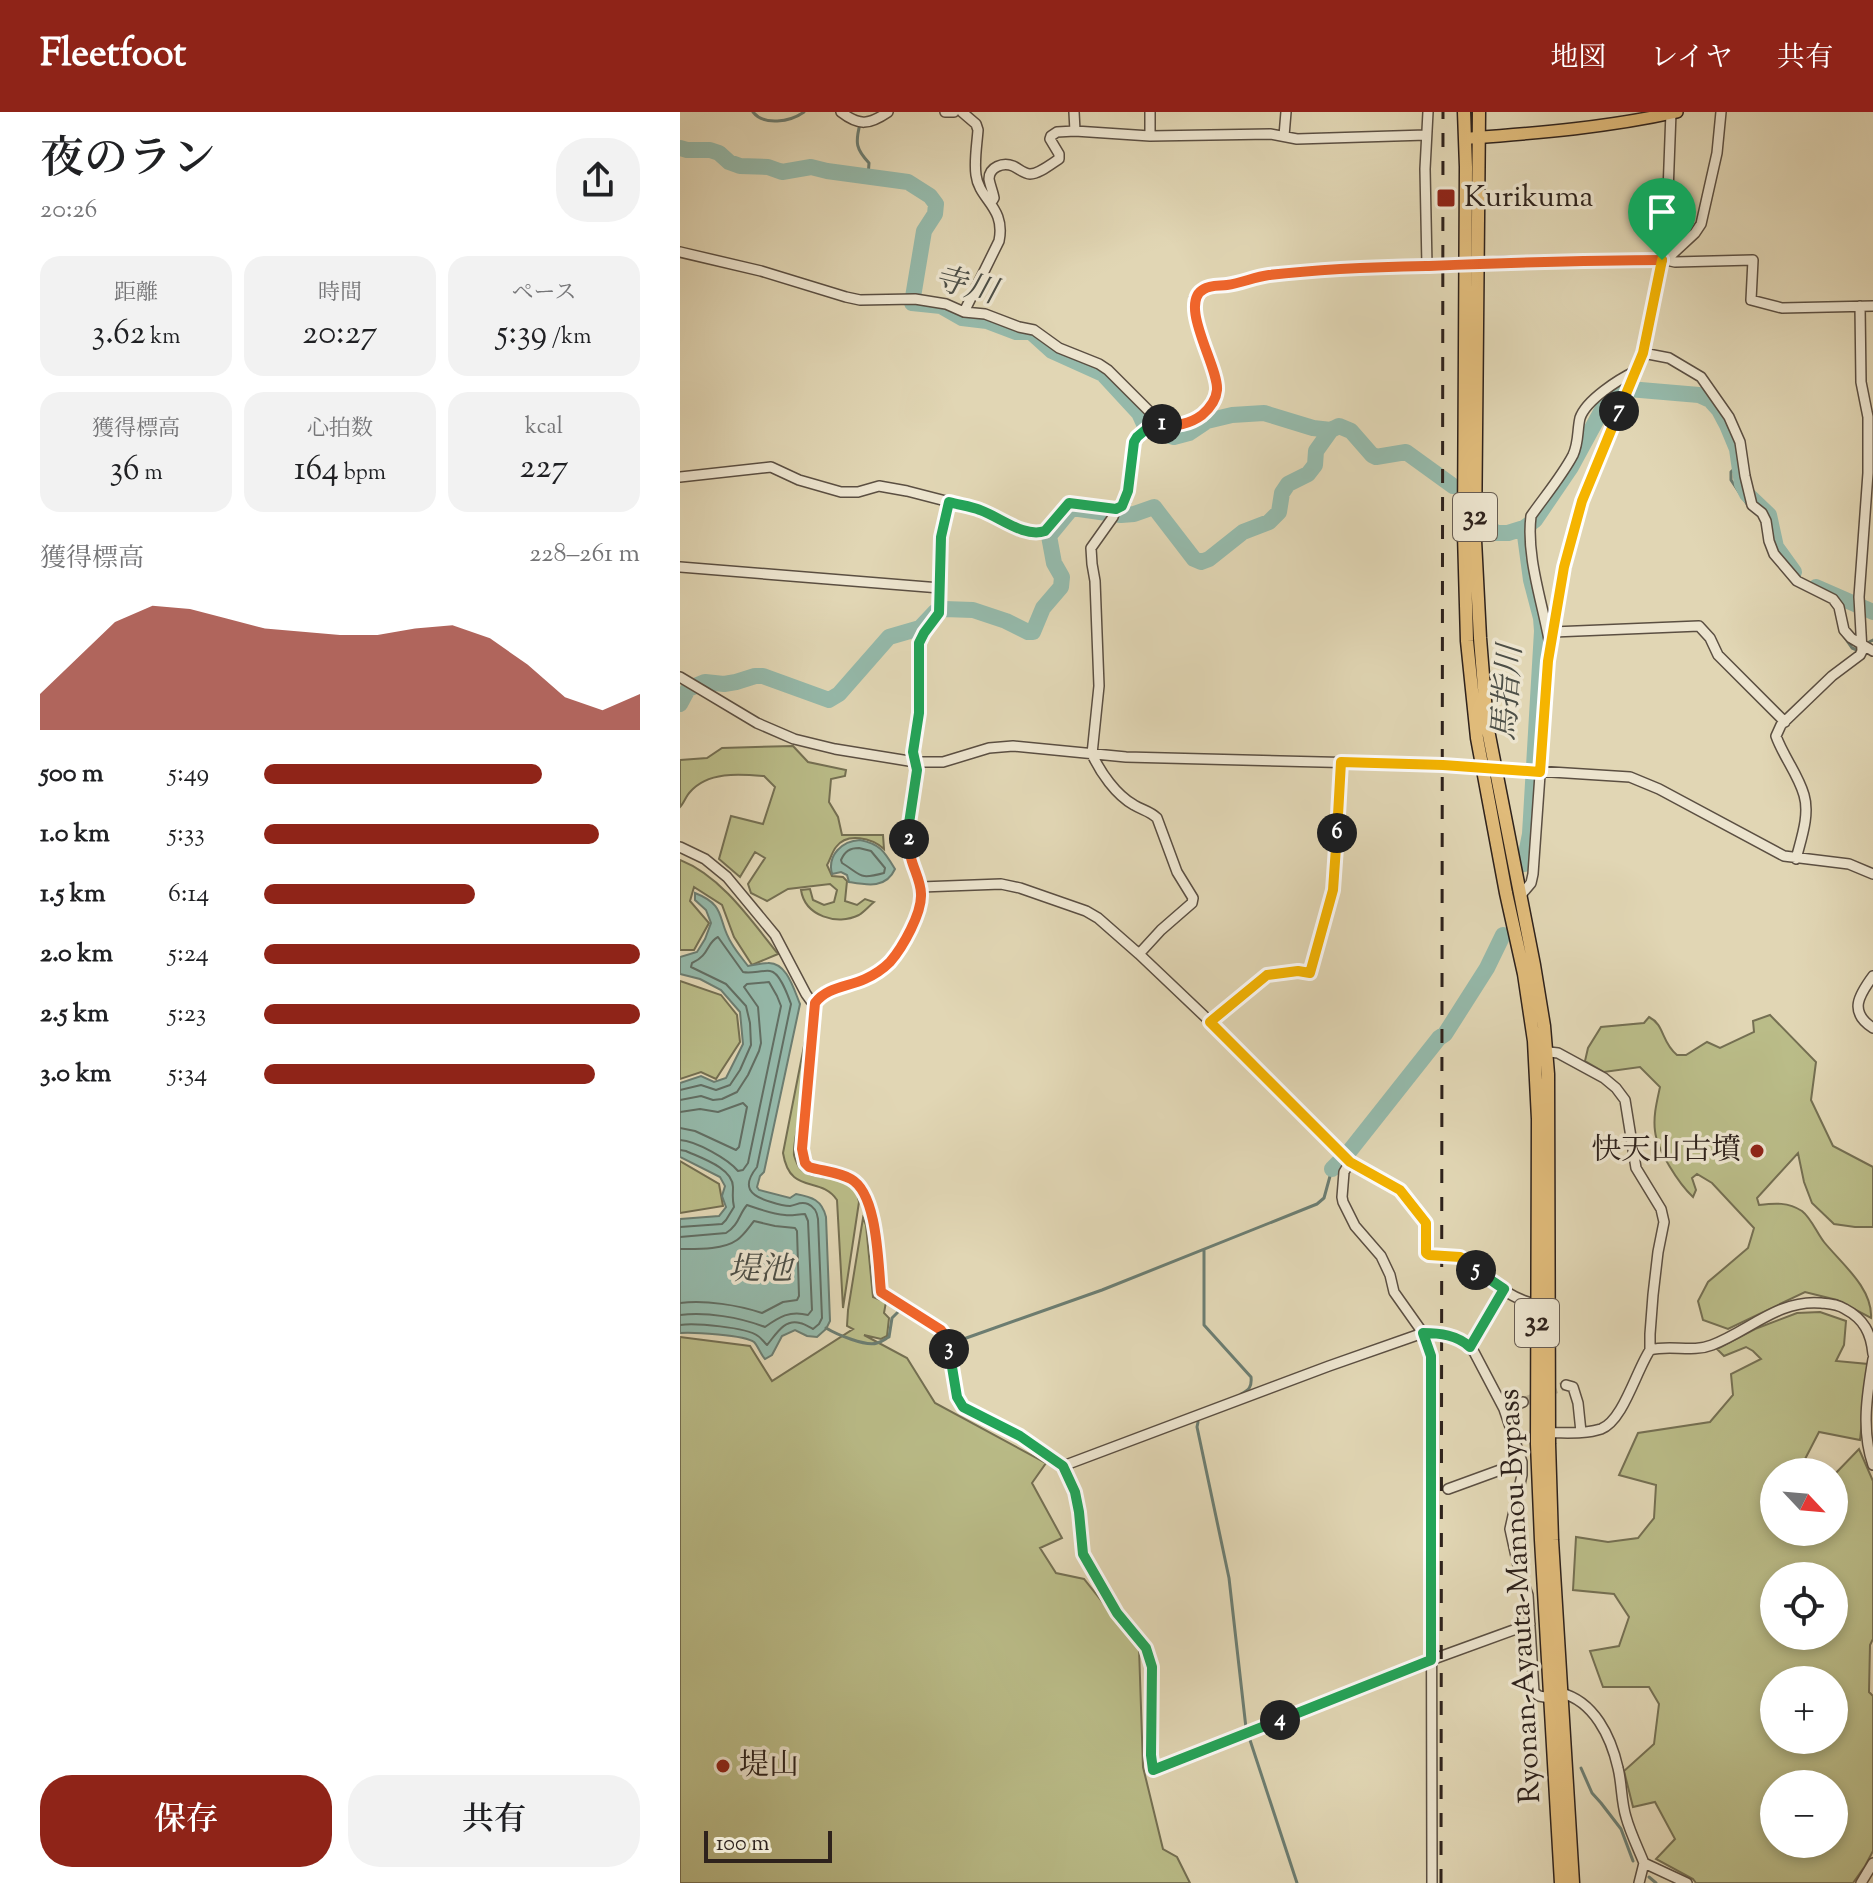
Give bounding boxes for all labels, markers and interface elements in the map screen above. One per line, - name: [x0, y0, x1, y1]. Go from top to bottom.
- text: Fleetfoot: [40, 29, 186, 83]
- text: 地図: [1550, 39, 1606, 79]
- text: レイヤ: [1650, 39, 1733, 79]
- text: 共有: [1777, 39, 1833, 79]
- text: 夜のラン: [40, 130, 216, 193]
- button: share: [556, 138, 640, 222]
- place label: Kurikuma: [1464, 177, 1594, 220]
- pin: [1628, 178, 1696, 260]
- marker: Kurikuma: [1435, 187, 1457, 209]
- icon: arrive: [1640, 190, 1684, 234]
- text: 20:26: [40, 192, 98, 229]
- water label: 寺川: [928, 257, 1005, 318]
- text: 距離: [114, 278, 158, 310]
- text: 時間: [318, 278, 362, 310]
- text: ペース: [512, 278, 576, 310]
- text: 3.62: [92, 310, 146, 359]
- text: 20:27: [302, 310, 378, 359]
- text: 5:39: [497, 310, 547, 359]
- text: km: [146, 322, 180, 354]
- text: /km: [547, 322, 591, 354]
- pin: 7: [1599, 391, 1639, 431]
- text: 7: [1613, 395, 1625, 427]
- pin: 1: [1142, 404, 1182, 444]
- text: 1: [1158, 408, 1166, 440]
- text: kcal: [525, 412, 563, 444]
- text: 獲得標高: [92, 414, 180, 446]
- text: 心拍数: [307, 414, 373, 446]
- text: 227: [520, 444, 568, 493]
- text: 36: [109, 446, 140, 495]
- text: 164: [294, 446, 339, 495]
- text: m: [140, 458, 163, 490]
- text: bpm: [339, 458, 386, 490]
- road number: 32: [1453, 493, 1497, 541]
- text: 228–261 m: [529, 536, 640, 573]
- text: 獲得標高: [40, 541, 144, 578]
- water label: 馬指川: [1483, 641, 1536, 742]
- text: 500 m: [40, 756, 103, 793]
- text: 5:49: [168, 756, 209, 793]
- pin: 6: [1317, 813, 1357, 853]
- text: 1.0 km: [40, 816, 110, 853]
- text: 5:33: [168, 816, 205, 853]
- text: 6: [1332, 817, 1342, 849]
- pin: 2: [889, 819, 929, 859]
- text: 2: [904, 823, 914, 855]
- text: 1.5 km: [40, 876, 106, 913]
- text: 6:14: [168, 876, 209, 913]
- text: 2.0 km: [40, 936, 113, 973]
- text: 5:24: [168, 936, 209, 973]
- text: 2.5 km: [40, 996, 109, 1033]
- text: 5:23: [168, 996, 206, 1033]
- text: 3.0 km: [40, 1056, 111, 1093]
- text: 5:34: [168, 1056, 207, 1093]
- place label: 快天山古墳: [1591, 1130, 1741, 1173]
- marker: 快天山古墳: [1748, 1142, 1766, 1160]
- water label: 堤池: [728, 1248, 795, 1294]
- pin: 5: [1456, 1250, 1496, 1290]
- text: 5: [1472, 1254, 1480, 1286]
- road number: 32: [1515, 1299, 1559, 1347]
- pin: 3: [929, 1329, 969, 1369]
- text: 3: [945, 1333, 953, 1365]
- street label: Ryonan-Ayauta-Mannou Bypass: [1489, 1388, 1553, 1804]
- north arrow: [1760, 1458, 1848, 1546]
- map controls: [1760, 1458, 1848, 1858]
- button: locate: [1760, 1562, 1848, 1650]
- button: +: [1760, 1666, 1848, 1754]
- pin: 4: [1260, 1700, 1300, 1740]
- text: 4: [1274, 1704, 1286, 1736]
- place label: 堤山: [739, 1745, 799, 1788]
- marker: 堤山: [714, 1757, 732, 1775]
- button: −: [1760, 1770, 1848, 1858]
- button: 保存: [40, 1775, 332, 1867]
- button: 共有: [348, 1775, 640, 1867]
- scale bar: [704, 1827, 832, 1863]
- text: 100 m: [716, 1829, 769, 1861]

